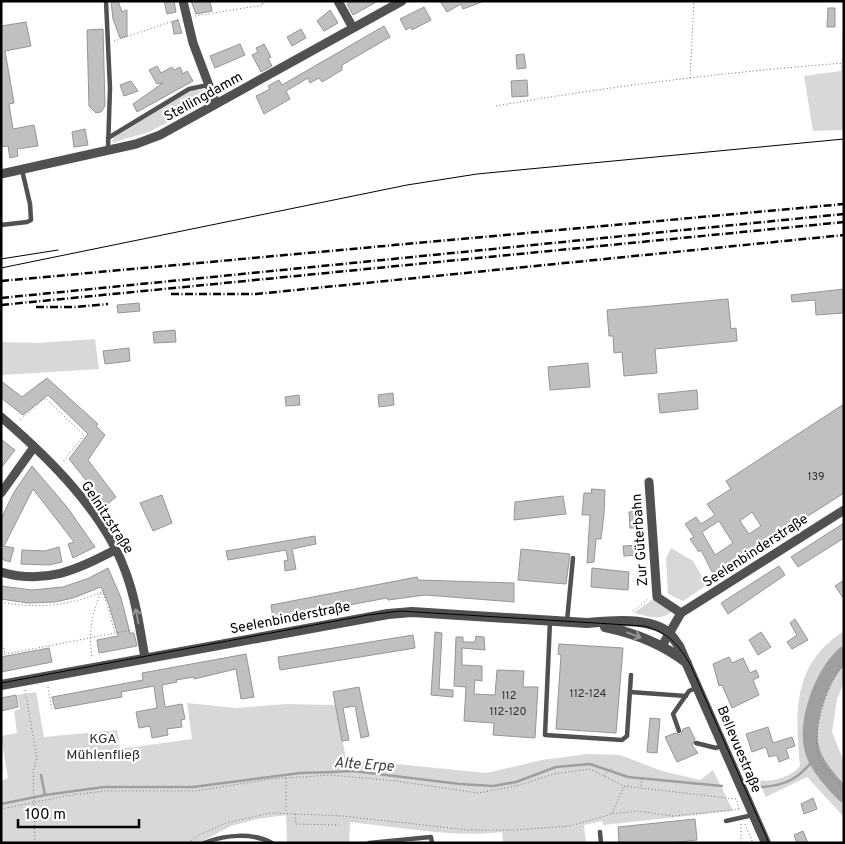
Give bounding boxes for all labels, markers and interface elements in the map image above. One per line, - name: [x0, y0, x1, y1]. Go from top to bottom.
- street label: Stellingdamm: [162, 69, 246, 126]
- house number: 139: [807, 470, 825, 484]
- street label: Gelnitzstraße: [77, 478, 137, 557]
- street label: Zur Güterbahn: [629, 493, 652, 587]
- street label: Seelenbinderstraße: [700, 511, 812, 592]
- street label: Seelenbinderstraße: [229, 598, 352, 638]
- one-way arrow: [132, 609, 142, 625]
- one-way arrow: [626, 631, 641, 640]
- house number: 112-124: [570, 687, 607, 701]
- house number: 112: [502, 689, 516, 703]
- street label: Bellevuestraße: [713, 704, 765, 796]
- house number: 112-120: [489, 705, 527, 719]
- park label: KGA Mühlenfließ: [66, 731, 140, 764]
- water label: Alte Erpe: [333, 754, 395, 777]
- scale bar: [18, 796, 139, 828]
- text: 100 m: [25, 806, 66, 825]

